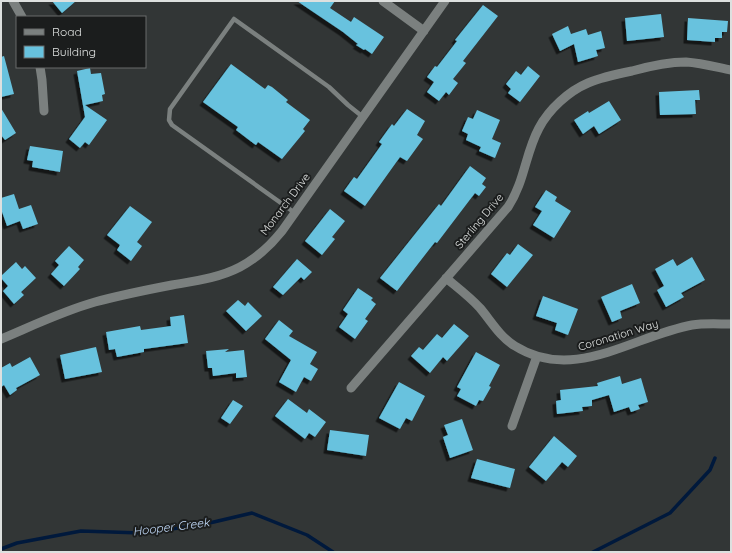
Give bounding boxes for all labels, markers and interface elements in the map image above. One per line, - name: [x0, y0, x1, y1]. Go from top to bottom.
- legend: [16, 16, 146, 68]
- text: Road: [52, 24, 82, 39]
- text: Building: [52, 44, 96, 59]
- street label: Monarch Drive: [257, 170, 313, 238]
- street label: Sterling Drive: [452, 190, 506, 252]
- street label: Coronation Way: [576, 316, 660, 354]
- water label: Hooper Creek: [132, 514, 212, 539]

